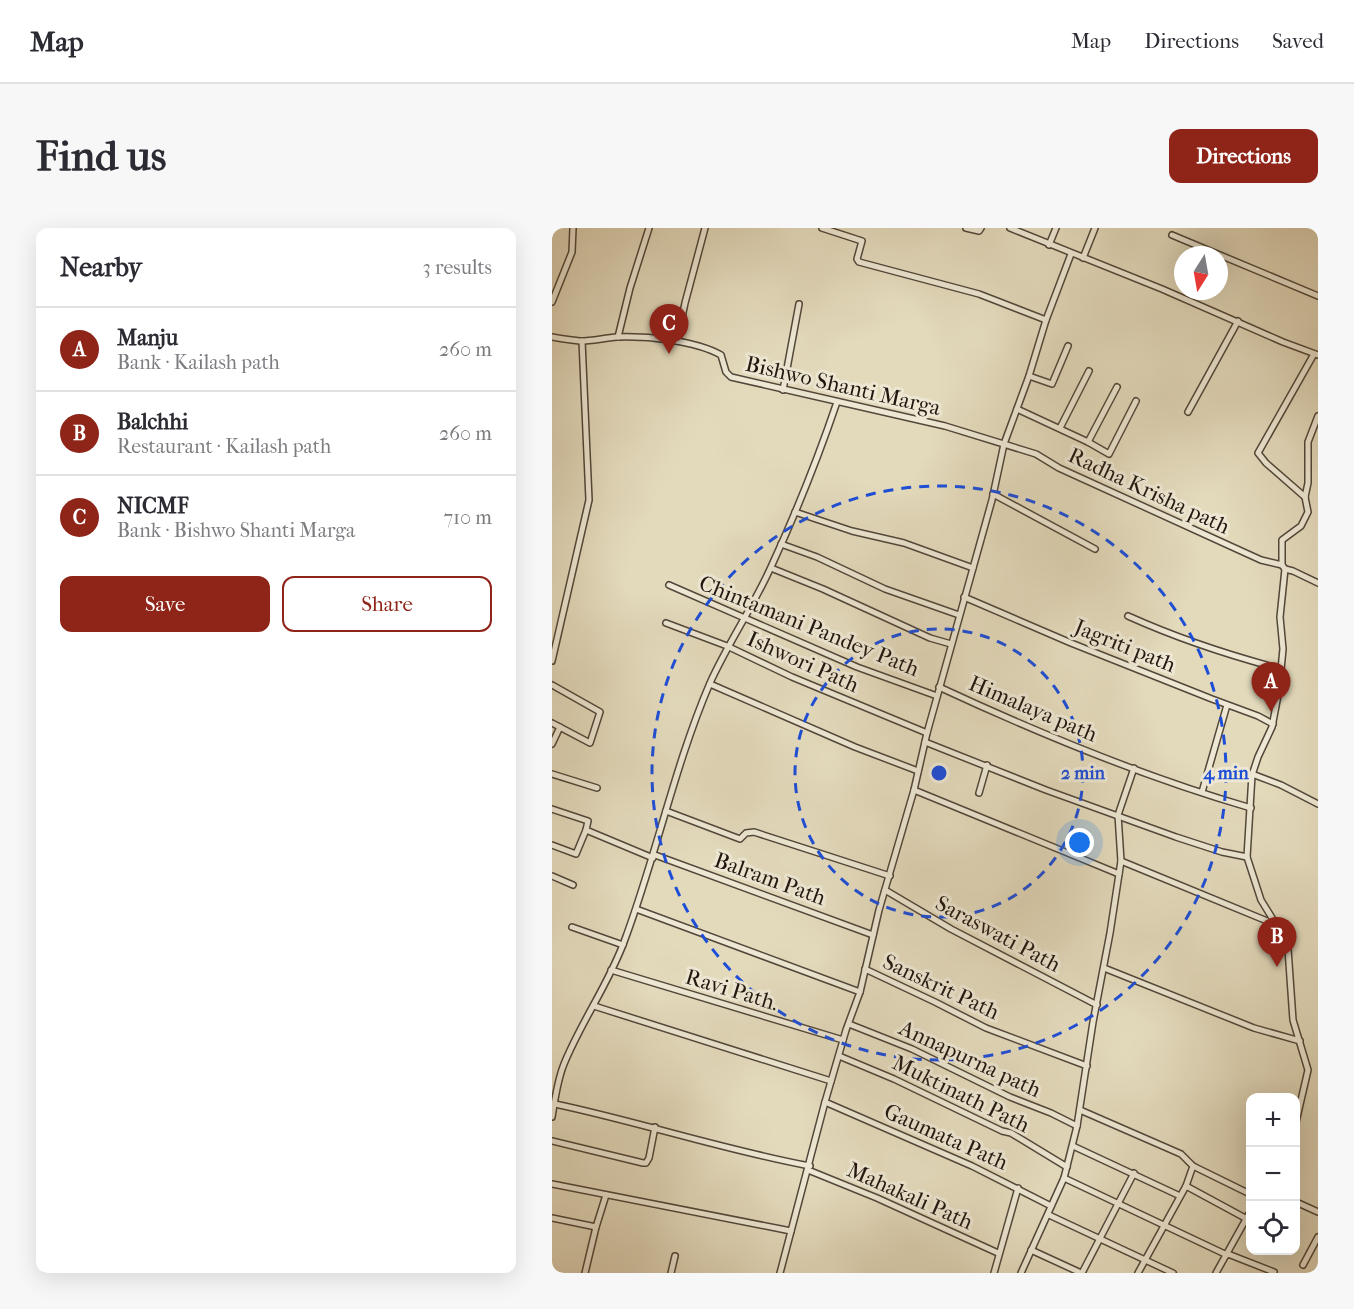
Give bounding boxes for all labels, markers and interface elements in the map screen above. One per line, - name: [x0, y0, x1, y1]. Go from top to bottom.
- text: Map: [30, 25, 84, 58]
- text: Map: [1071, 29, 1111, 53]
- text: Directions: [1144, 29, 1239, 53]
- text: Saved: [1272, 29, 1324, 53]
- button: Directions: [1169, 129, 1318, 183]
- text: Find us: [36, 132, 166, 181]
- north arrow: [1174, 246, 1228, 300]
- text: Nearby: [60, 252, 142, 283]
- text: 3 results: [423, 256, 492, 279]
- pin: C: [650, 304, 688, 354]
- text: Manju: [117, 325, 178, 351]
- text: A: [73, 338, 86, 361]
- text: 260 m: [439, 338, 492, 361]
- text: Bank · Kailash path: [117, 351, 280, 374]
- street label: Bishwo Shanti Marga: [743, 351, 944, 421]
- text: Balchhi: [117, 409, 188, 435]
- text: B: [73, 422, 86, 445]
- text: 260 m: [439, 422, 492, 445]
- text: Restaurant · Kailash path: [117, 435, 331, 458]
- street label: Radha Krisha path: [1064, 442, 1234, 540]
- text: NICMF: [117, 493, 189, 519]
- text: C: [73, 506, 86, 529]
- text: 710 m: [443, 506, 492, 529]
- text: Bank · Bishwo Shanti Marga: [117, 519, 355, 542]
- street label: Chintamani Pandey Path: [695, 570, 923, 682]
- button: Save: [60, 576, 270, 632]
- button: Share: [282, 576, 492, 632]
- street label: Jagriti path: [1069, 613, 1180, 678]
- street label: Ishwori Path: [743, 626, 863, 698]
- pin: A: [1252, 662, 1290, 712]
- street label: Himalaya path: [965, 670, 1102, 748]
- centre of rings: [929, 763, 949, 783]
- text: 2 min: [1061, 763, 1105, 784]
- text: 4 min: [1202, 763, 1249, 784]
- your location: [1065, 828, 1094, 857]
- street label: Balram Path: [711, 847, 830, 911]
- street label: Saraswati Path: [931, 890, 1066, 978]
- pin: B: [1258, 918, 1296, 967]
- street label: Sanskrit Path: [879, 949, 1004, 1026]
- street label: Ravi Path.: [682, 964, 782, 1016]
- street label: Annapurna path: [894, 1014, 1046, 1104]
- street label: Muktinath Path: [888, 1050, 1034, 1139]
- map controls: [1246, 1093, 1300, 1255]
- button: +: [1246, 1093, 1300, 1147]
- street label: Gaumata Path: [880, 1098, 1013, 1176]
- button: −: [1246, 1147, 1300, 1201]
- street label: Mahakali Path: [843, 1157, 978, 1236]
- button: locate: [1246, 1201, 1300, 1255]

